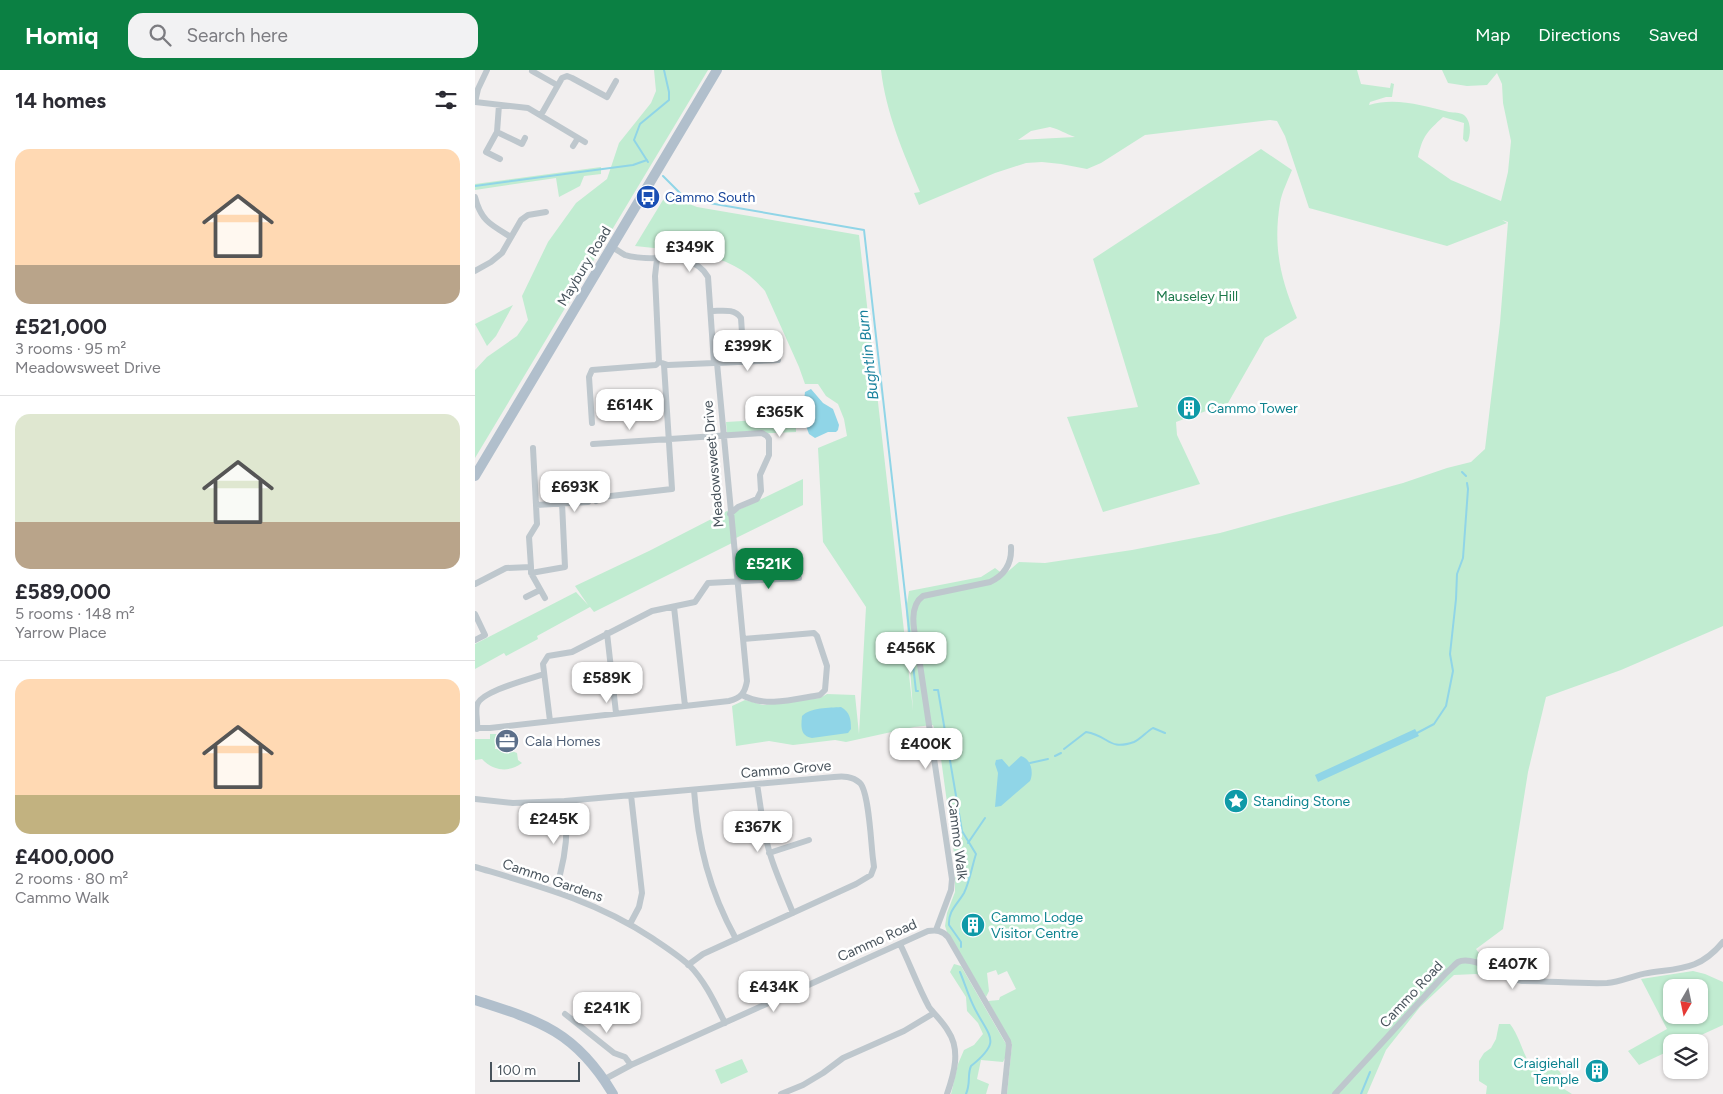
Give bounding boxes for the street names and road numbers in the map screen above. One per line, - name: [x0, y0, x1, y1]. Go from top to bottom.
- street label: Maybury Road: [554, 223, 615, 309]
- street label: Meadowsweet Drive: [699, 399, 728, 528]
- street label: Cammo Grove: [740, 757, 832, 782]
- street label: Cammo Walk: [944, 797, 971, 881]
- street label: Cammo Gardens: [500, 855, 605, 906]
- street label: Cammo Road: [835, 915, 919, 965]
- street label: Cammo Road: [1376, 958, 1447, 1031]

